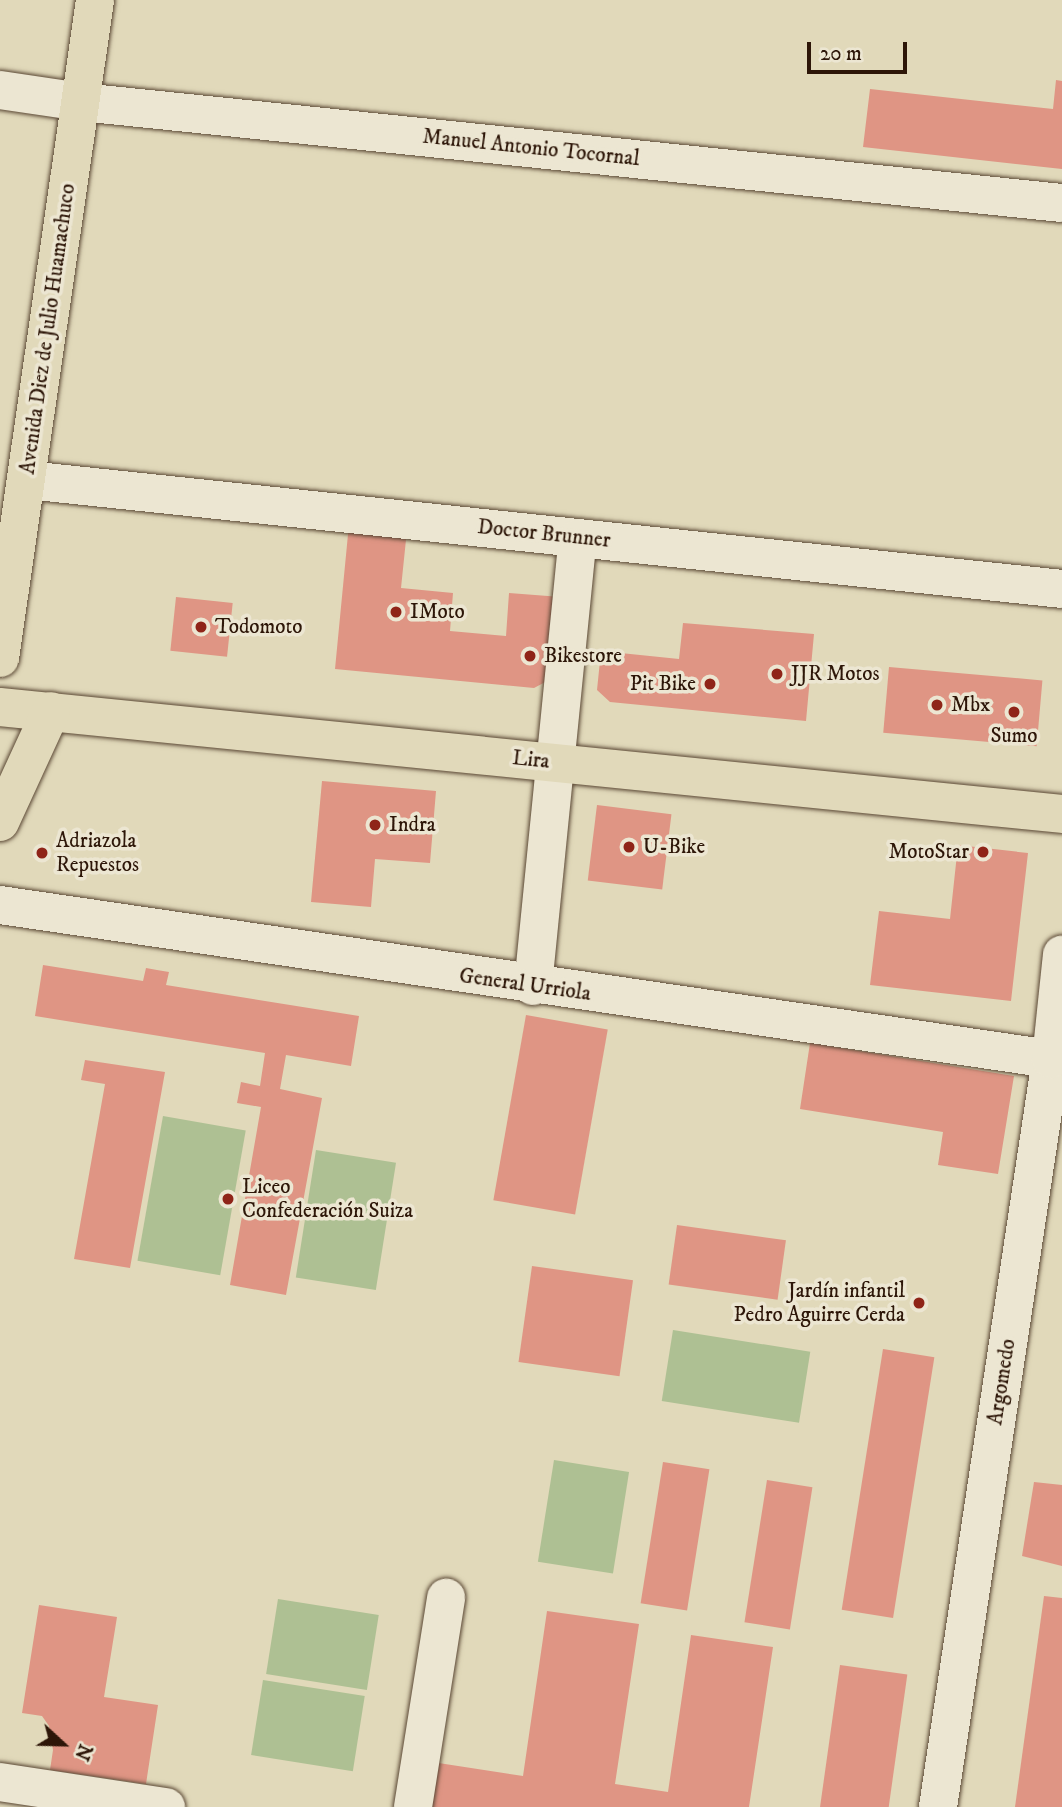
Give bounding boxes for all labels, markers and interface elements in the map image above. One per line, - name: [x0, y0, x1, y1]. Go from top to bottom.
- scale bar: [810, 28, 910, 72]
- text: 20 m: [820, 41, 862, 67]
- street label: Manuel Antonio Tocornal: [421, 124, 641, 172]
- street label: Avenida Diez de Julio Huamachuco: [15, 182, 81, 476]
- street label: Doctor Brunner: [476, 514, 612, 554]
- place label: IMoto: [410, 599, 465, 625]
- marker: IMoto: [388, 604, 404, 620]
- place label: Todomoto: [215, 614, 302, 640]
- marker: Todomoto: [193, 619, 209, 635]
- place label: Bikestore: [544, 643, 622, 669]
- marker: Bikestore: [522, 648, 538, 664]
- place label: JJR Motos: [791, 661, 879, 687]
- marker: JJR Motos: [769, 666, 785, 682]
- place label: Pit Bike: [630, 671, 696, 697]
- marker: Pit Bike: [702, 676, 718, 692]
- place label: Mbx: [951, 692, 990, 718]
- marker: Mbx: [929, 697, 945, 713]
- marker: Sumo: [1006, 704, 1022, 720]
- place label: Sumo: [990, 723, 1038, 749]
- street label: Lira: [511, 746, 551, 774]
- place label: Indra: [389, 812, 436, 838]
- marker: Indra: [367, 817, 383, 833]
- place label: Adriazola Repuestos: [56, 828, 139, 878]
- place label: U-Bike: [643, 834, 705, 860]
- marker: U-Bike: [621, 839, 637, 855]
- place label: MotoStar: [888, 839, 969, 865]
- marker: MotoStar: [975, 844, 991, 860]
- marker: Adriazola Repuestos: [34, 845, 50, 861]
- street label: General Urriola: [458, 963, 592, 1007]
- place label: Liceo Confederación Suiza: [242, 1174, 413, 1224]
- marker: Liceo Confederación Suiza: [220, 1191, 236, 1207]
- place label: Jardín infantil Pedro Aguirre Cerda: [734, 1278, 905, 1328]
- marker: Jardín infantil Pedro Aguirre Cerda: [911, 1295, 927, 1311]
- street label: Argomedo: [983, 1337, 1021, 1427]
- north arrow: [28, 1709, 98, 1779]
- text: N: [69, 1741, 97, 1764]

